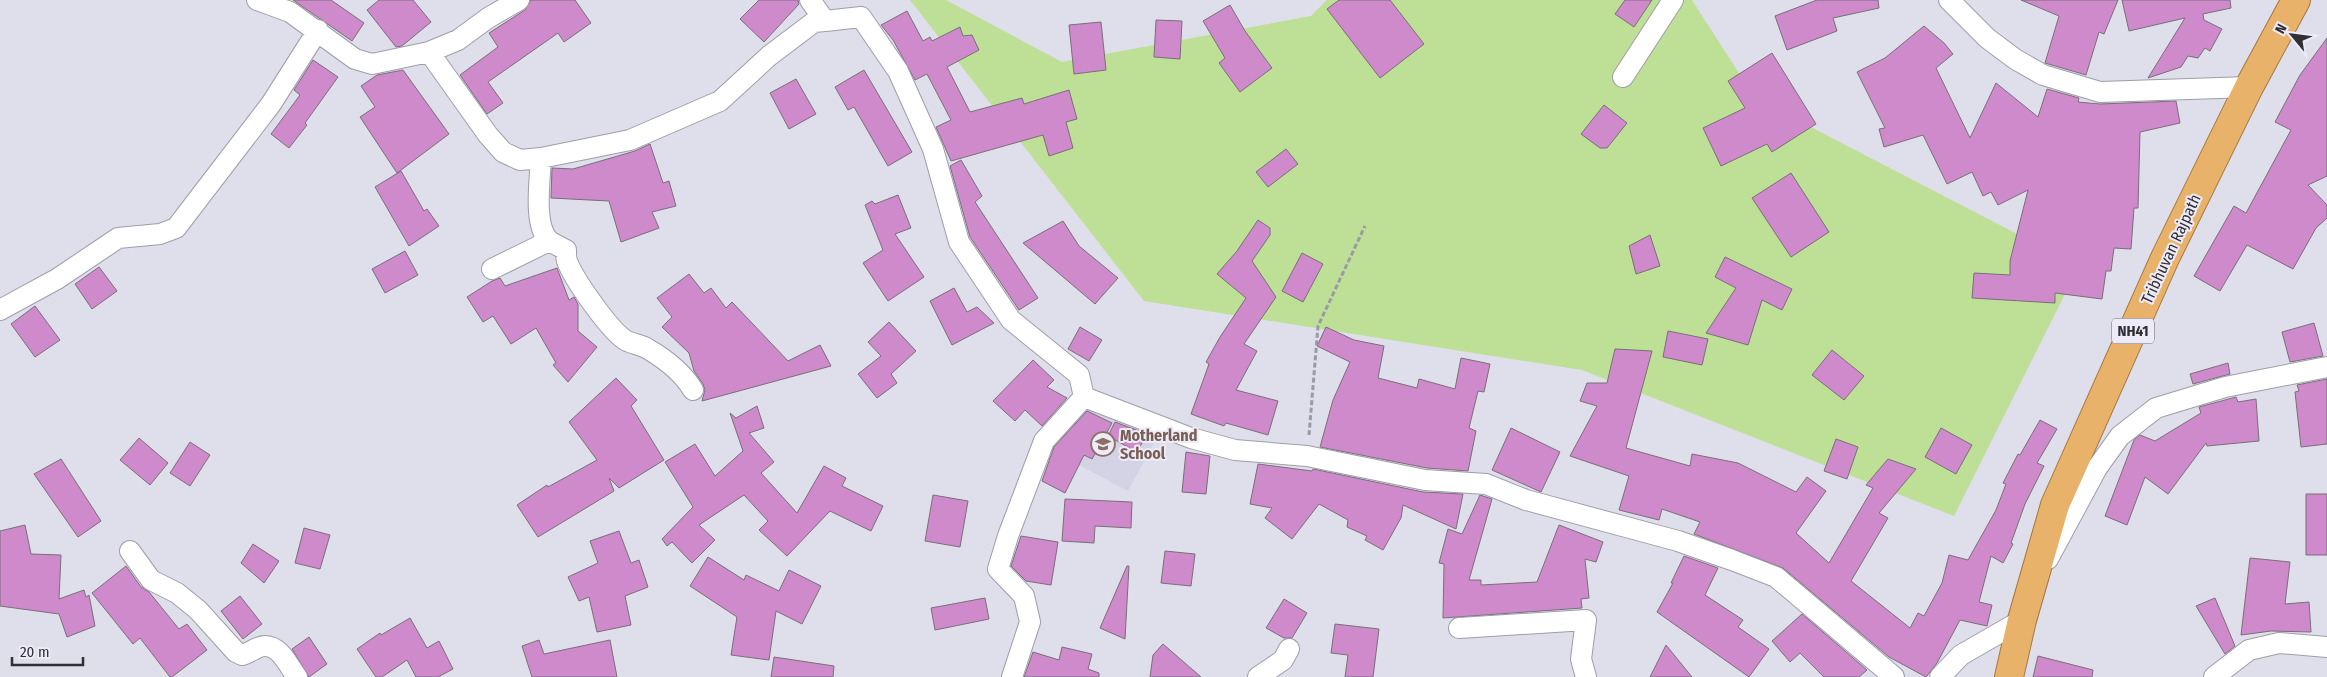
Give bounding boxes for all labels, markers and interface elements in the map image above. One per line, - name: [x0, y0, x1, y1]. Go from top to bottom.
- north arrow: [2267, 10, 2317, 60]
- text: N: [2272, 21, 2291, 37]
- street label: Tribhuvan Rajpath: [2137, 191, 2205, 307]
- road number: NH41: [2112, 318, 2154, 344]
- place label: Motherland School: [1120, 426, 1197, 463]
- school or university icon: Motherland School: [1090, 431, 1116, 457]
- scale bar: [12, 634, 84, 666]
- text: 20 m: [20, 643, 50, 661]

